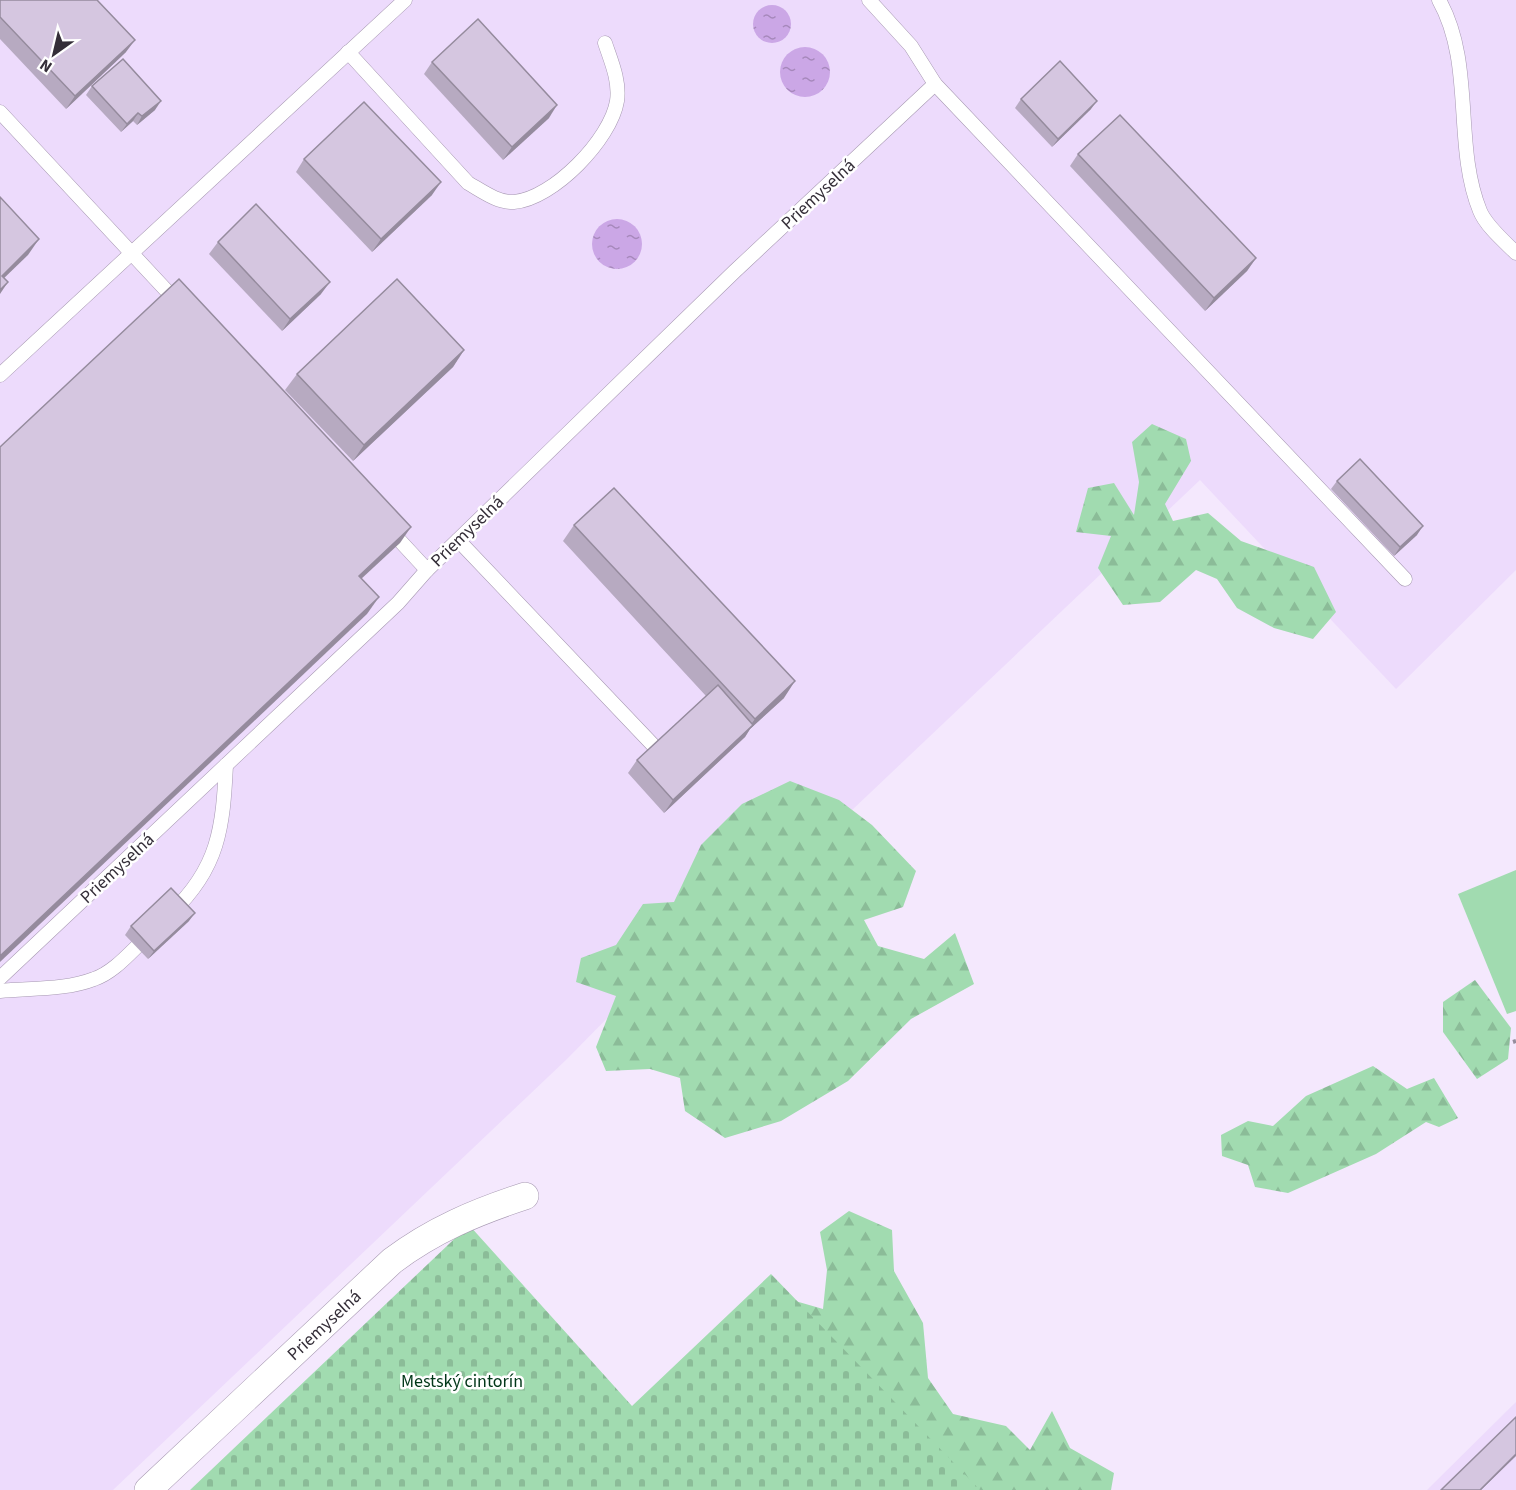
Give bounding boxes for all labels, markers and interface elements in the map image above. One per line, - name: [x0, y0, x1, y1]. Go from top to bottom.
- north arrow: [24, 24, 84, 84]
- text: N: [36, 54, 57, 78]
- street label: Priemyselná: [776, 153, 861, 235]
- street label: Priemyselná: [425, 490, 510, 573]
- street label: Priemyselná: [75, 827, 160, 909]
- street label: Priemyselná: [282, 1284, 367, 1366]
- park label: Mestský cintorín: [401, 1369, 523, 1394]

